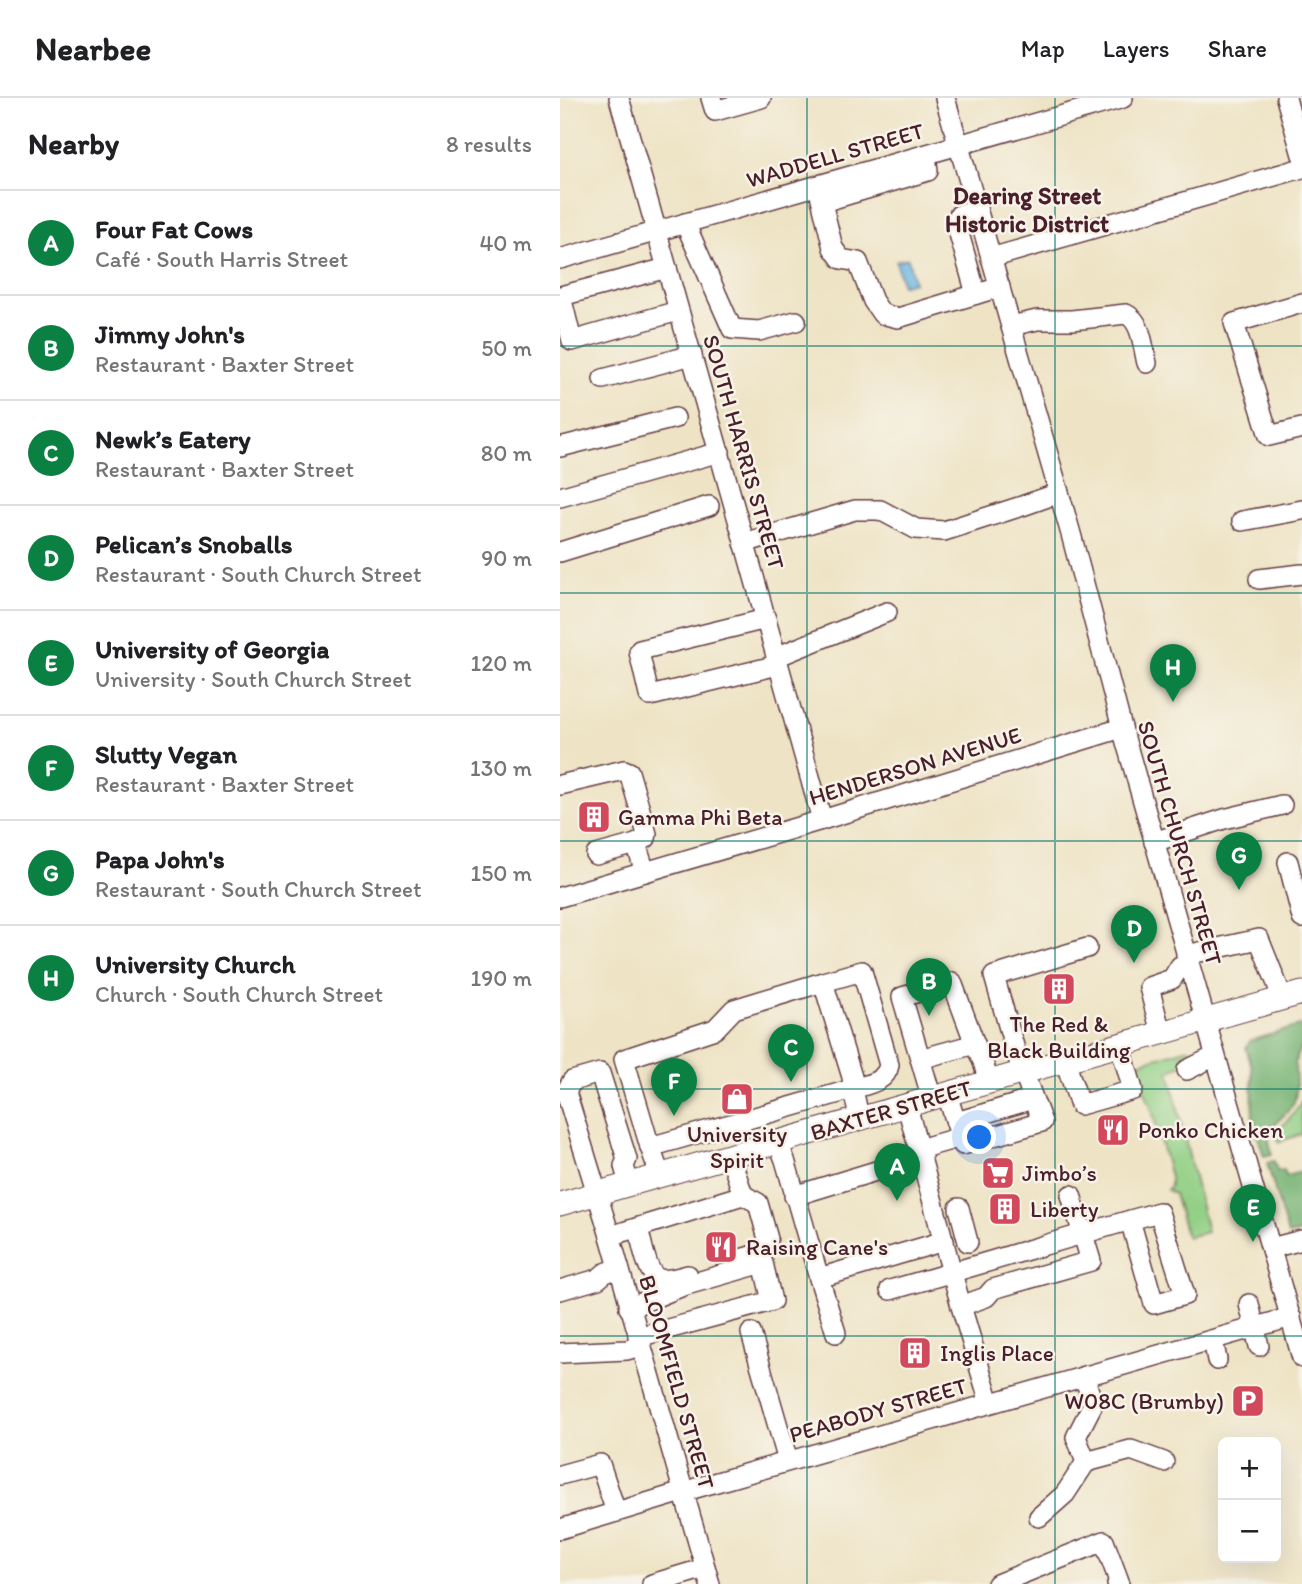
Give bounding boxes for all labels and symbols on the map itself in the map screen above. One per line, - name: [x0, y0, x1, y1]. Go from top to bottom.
- street label: WADDELL STREET: [743, 116, 927, 194]
- district label: Dearing Street Historic District: [945, 181, 1109, 238]
- street label: SOUTH HARRIS STREET: [697, 331, 791, 573]
- pin: H: [1150, 644, 1196, 702]
- street label: SOUTH CHURCH STREET: [1132, 717, 1228, 969]
- street label: HENDERSON AVENUE: [806, 720, 1024, 812]
- building icon: Gamma Phi Beta: [575, 798, 613, 836]
- place label: Gamma Phi Beta: [618, 803, 783, 831]
- pin: G: [1216, 832, 1262, 890]
- pin: D: [1111, 905, 1157, 963]
- pin: B: [906, 958, 952, 1016]
- building icon: The Red & Black Building: [1040, 970, 1078, 1008]
- place label: The Red & Black Building: [987, 1010, 1131, 1064]
- pin: C: [768, 1024, 814, 1082]
- pin: F: [651, 1058, 697, 1116]
- street label: BAXTER STREET: [807, 1074, 975, 1146]
- shop icon: University Spirit: [718, 1080, 756, 1118]
- restaurant icon: Ponko Chicken: [1094, 1111, 1132, 1149]
- place label: Ponko Chicken: [1138, 1116, 1283, 1144]
- place label: University Spirit: [687, 1120, 787, 1174]
- your location: [962, 1120, 996, 1154]
- pin: A: [874, 1143, 920, 1201]
- supermarket icon: Jimbo’s: [979, 1154, 1017, 1192]
- place label: Jimbo’s: [1022, 1159, 1097, 1187]
- pin: E: [1230, 1184, 1276, 1242]
- building icon: Liberty: [986, 1190, 1024, 1228]
- place label: Liberty: [1030, 1195, 1099, 1223]
- restaurant icon: Raising Cane's: [702, 1228, 740, 1266]
- place label: Raising Cane's: [746, 1233, 888, 1261]
- street label: BLOOMFIELD STREET: [633, 1272, 721, 1492]
- building icon: Inglis Place: [896, 1334, 934, 1372]
- place label: Inglis Place: [940, 1339, 1054, 1367]
- street label: PEABODY STREET: [786, 1371, 970, 1449]
- parking icon: W08C (Brumby): [1229, 1382, 1267, 1420]
- place label: W08C (Brumby): [1064, 1387, 1224, 1415]

